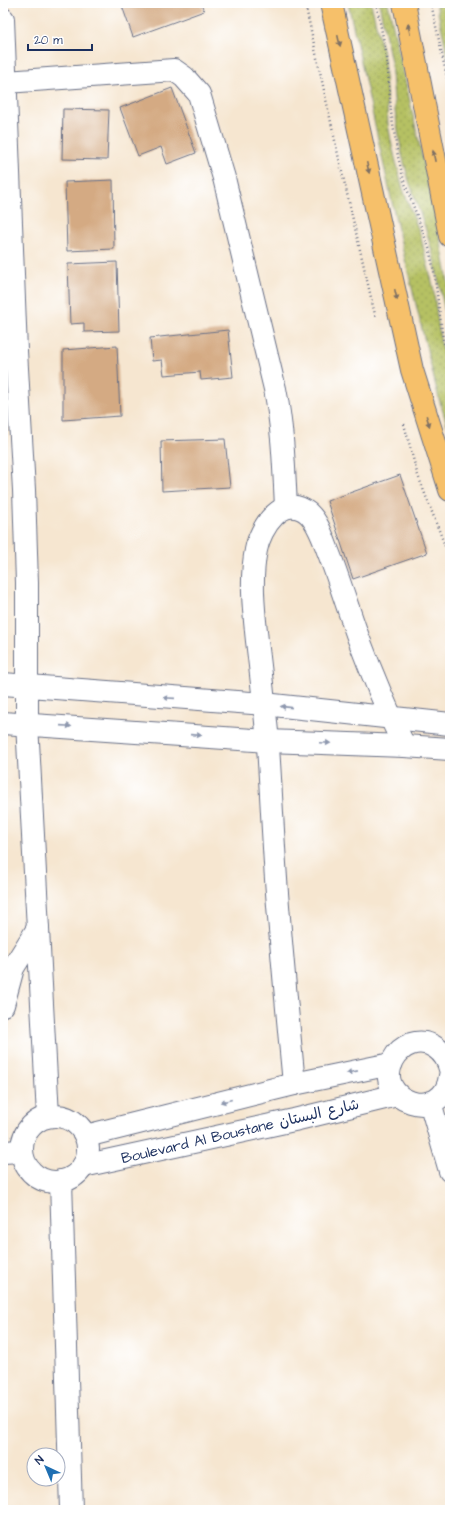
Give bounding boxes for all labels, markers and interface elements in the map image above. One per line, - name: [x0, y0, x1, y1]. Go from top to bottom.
- one-way arrow: [406, 22, 412, 35]
- scale bar: [28, 26, 92, 52]
- text: 20 m: [34, 32, 63, 49]
- one-way arrow: [337, 35, 343, 47]
- one-way arrow: [431, 150, 437, 162]
- one-way arrow: [365, 162, 371, 174]
- one-way arrow: [393, 289, 399, 301]
- one-way arrow: [425, 415, 431, 427]
- one-way arrow: [163, 694, 175, 701]
- one-way arrow: [280, 703, 292, 710]
- one-way arrow: [60, 723, 72, 730]
- one-way arrow: [190, 732, 202, 739]
- one-way arrow: [319, 739, 331, 746]
- one-way arrow: [346, 1069, 358, 1075]
- street label: Boulevard Al Boustane شارع البستان: [119, 1094, 361, 1169]
- one-way arrow: [219, 1098, 231, 1104]
- north arrow: [26, 1447, 66, 1487]
- text: N: [32, 1452, 47, 1468]

